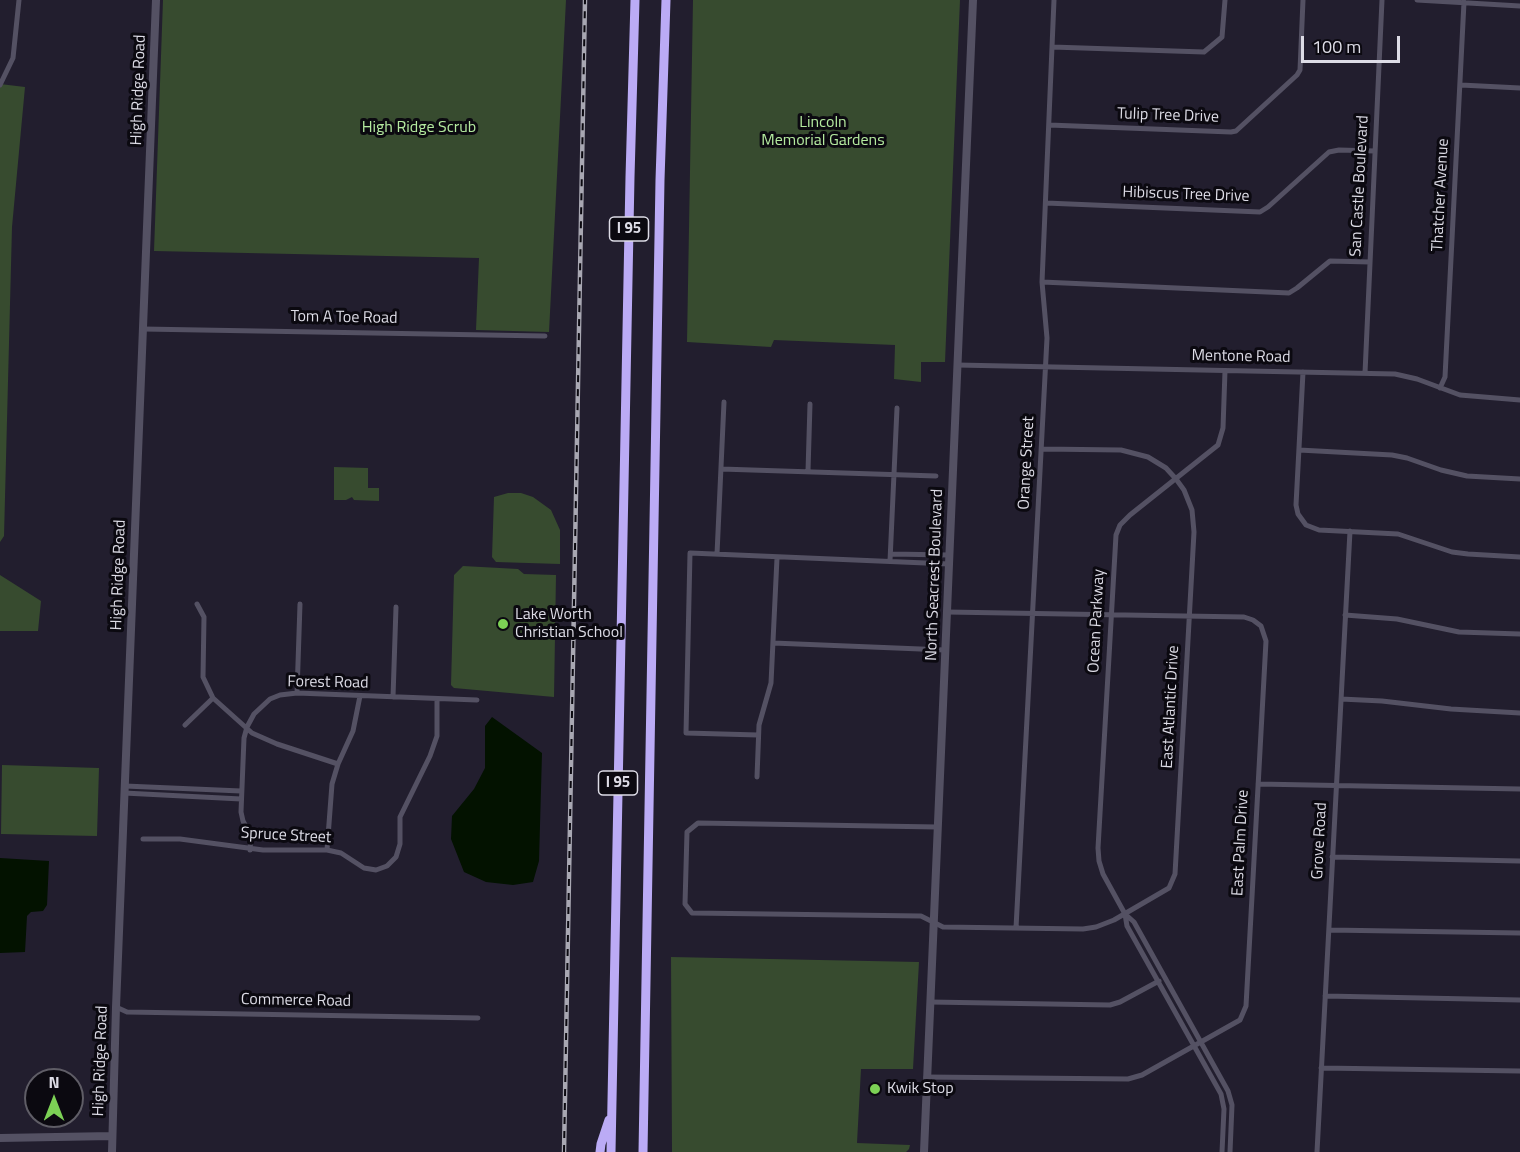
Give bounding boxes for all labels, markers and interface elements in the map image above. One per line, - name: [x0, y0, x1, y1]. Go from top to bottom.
- scale bar: [1304, 24, 1403, 62]
- text: 100 m: [1312, 33, 1361, 60]
- street label: High Ridge Road: [127, 34, 151, 146]
- street label: Tulip Tree Drive: [1117, 105, 1219, 127]
- park label: Lincoln Memorial Gardens: [761, 113, 885, 151]
- street label: San Castle Boulevard: [1347, 115, 1373, 257]
- park label: High Ridge Scrub: [362, 118, 476, 138]
- street label: Thatcher Avenue: [1428, 138, 1454, 252]
- street label: Hibiscus Tree Drive: [1122, 183, 1250, 207]
- road number: I 95: [610, 217, 648, 241]
- street label: Tom A Toe Road: [290, 307, 398, 329]
- street label: Mentone Road: [1191, 347, 1291, 367]
- street label: Orange Street: [1015, 416, 1039, 510]
- street label: North Seacrest Boulevard: [922, 489, 948, 661]
- street label: High Ridge Road: [107, 519, 131, 631]
- street label: Ocean Parkway: [1085, 569, 1109, 673]
- place label: Lake Worth Christian School: [515, 605, 623, 643]
- marker: Lake Worth Christian School: [496, 617, 510, 631]
- street label: East Atlantic Drive: [1158, 645, 1184, 769]
- street label: Forest Road: [287, 673, 369, 693]
- road number: I 95: [598, 771, 638, 795]
- street label: East Palm Drive: [1229, 789, 1253, 897]
- street label: Grove Road: [1308, 802, 1332, 880]
- street label: Spruce Street: [240, 824, 332, 848]
- street label: Commerce Road: [241, 990, 351, 1012]
- street label: High Ridge Road: [89, 1005, 113, 1117]
- north arrow: [24, 1068, 84, 1128]
- text: N: [48, 1070, 60, 1094]
- place label: Kwik Stop: [887, 1079, 954, 1099]
- marker: Kwik Stop: [868, 1082, 882, 1096]

